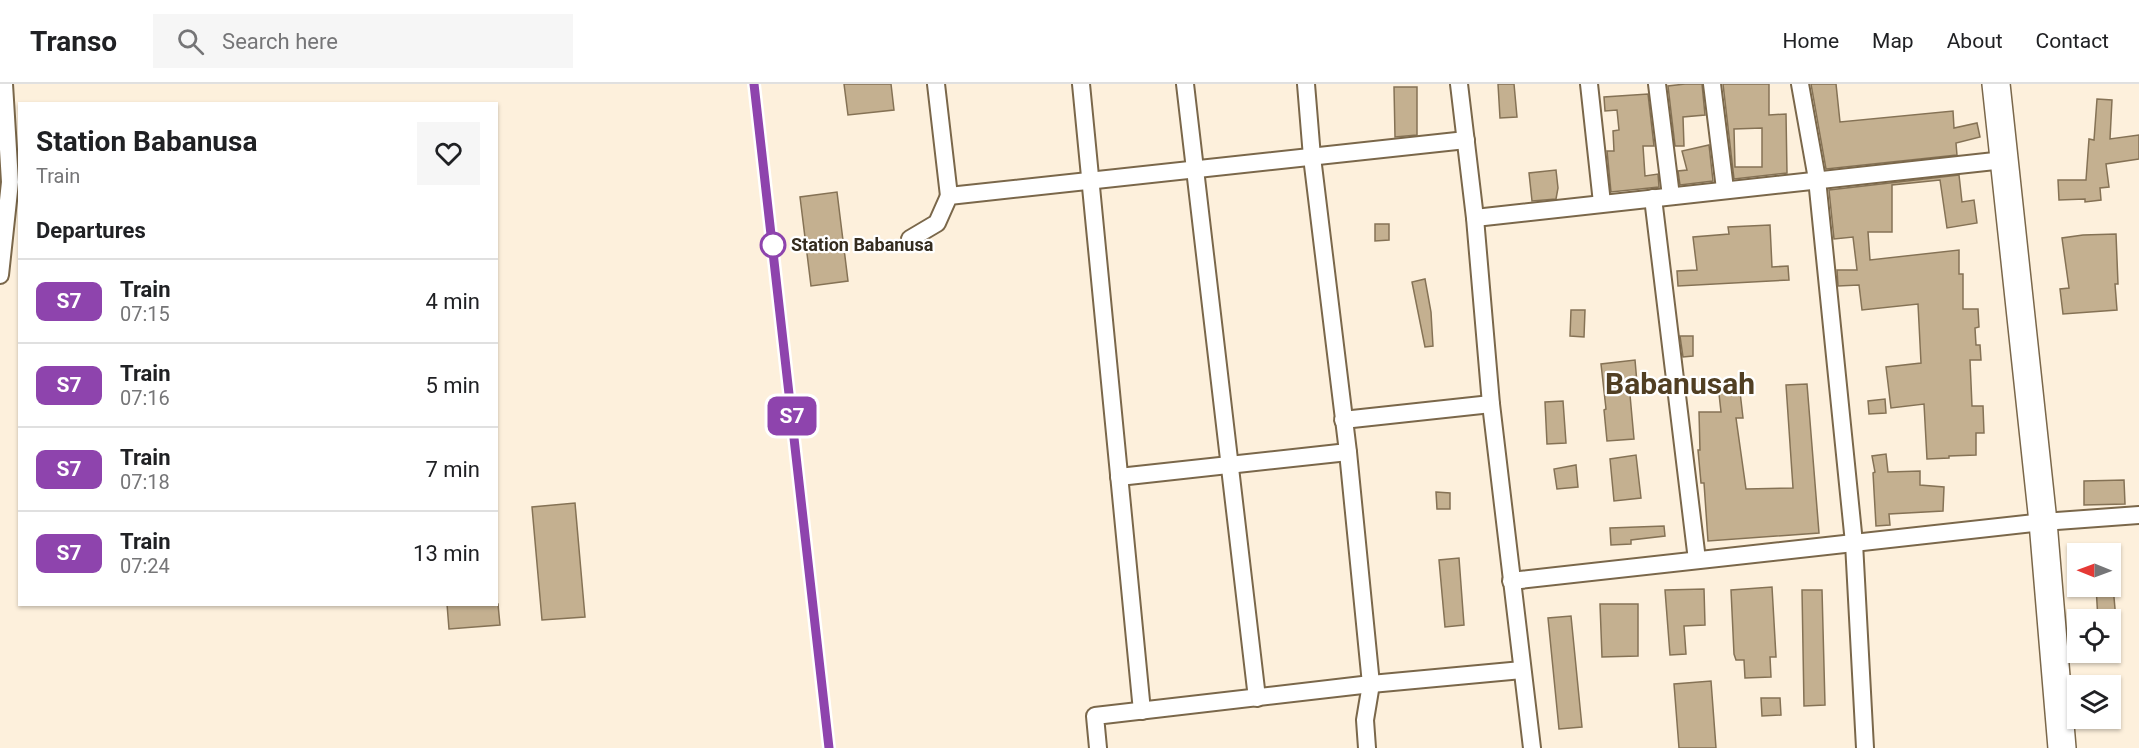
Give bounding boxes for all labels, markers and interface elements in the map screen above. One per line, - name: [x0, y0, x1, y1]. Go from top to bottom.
- search box: [153, 14, 573, 68]
- text: Transo: [30, 25, 117, 58]
- icon: search: [174, 25, 207, 58]
- text: Search here: [222, 29, 338, 54]
- text: Home: [1783, 29, 1839, 53]
- text: Map: [1872, 29, 1914, 53]
- text: About: [1947, 29, 2003, 53]
- text: Contact: [2036, 29, 2109, 53]
- button: heart: [417, 122, 480, 185]
- text: Station Babanusa: [36, 125, 257, 158]
- text: Train: [36, 164, 80, 188]
- text: Departures: [36, 218, 146, 243]
- marker: Station Babanusa: [760, 232, 786, 258]
- place label: Station Babanusa: [791, 234, 934, 255]
- text: Train: [120, 277, 171, 302]
- text: S7: [57, 289, 81, 313]
- text: 4 min: [425, 289, 480, 314]
- text: 07:15: [120, 302, 170, 326]
- text: Train: [120, 361, 171, 386]
- district label: Babanusah: [1605, 366, 1755, 401]
- text: S7: [57, 373, 81, 397]
- text: 5 min: [425, 373, 480, 398]
- text: 07:16: [120, 386, 170, 410]
- line badge: S7: [765, 396, 819, 436]
- text: S7: [780, 404, 804, 428]
- text: Train: [120, 445, 171, 470]
- text: S7: [57, 457, 81, 481]
- text: 7 min: [425, 457, 480, 482]
- text: 07:18: [120, 470, 170, 494]
- text: Train: [120, 529, 171, 554]
- text: S7: [57, 541, 81, 565]
- text: 13 min: [413, 541, 480, 566]
- north arrow: [2067, 543, 2121, 597]
- map controls: [2067, 543, 2121, 729]
- text: 07:24: [120, 554, 170, 578]
- button: locate: [2067, 609, 2121, 663]
- button: layers: [2067, 675, 2121, 729]

